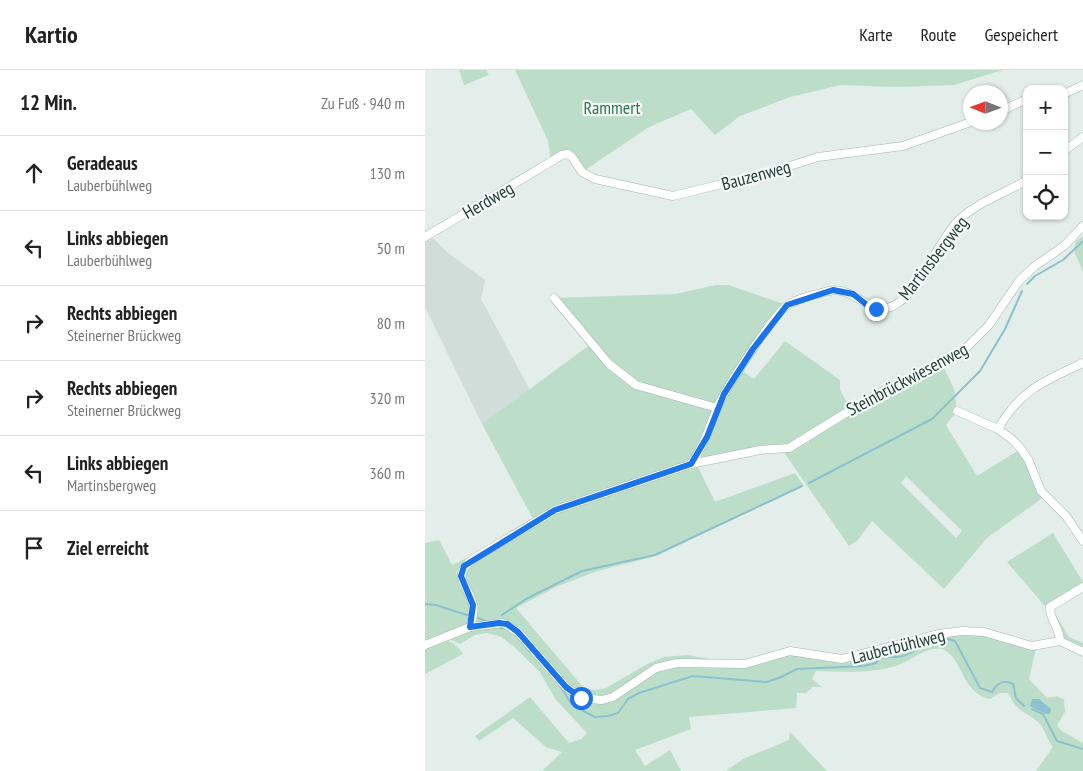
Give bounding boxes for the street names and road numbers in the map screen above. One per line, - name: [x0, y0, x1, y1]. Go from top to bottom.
- street label: Bauzenweg: [719, 155, 793, 195]
- street label: Herdweg: [458, 176, 518, 224]
- street label: Martinsbergweg: [893, 211, 973, 305]
- street label: Steinbrückwiesenweg: [842, 337, 972, 421]
- street label: Lauberbühlweg: [849, 623, 947, 669]

